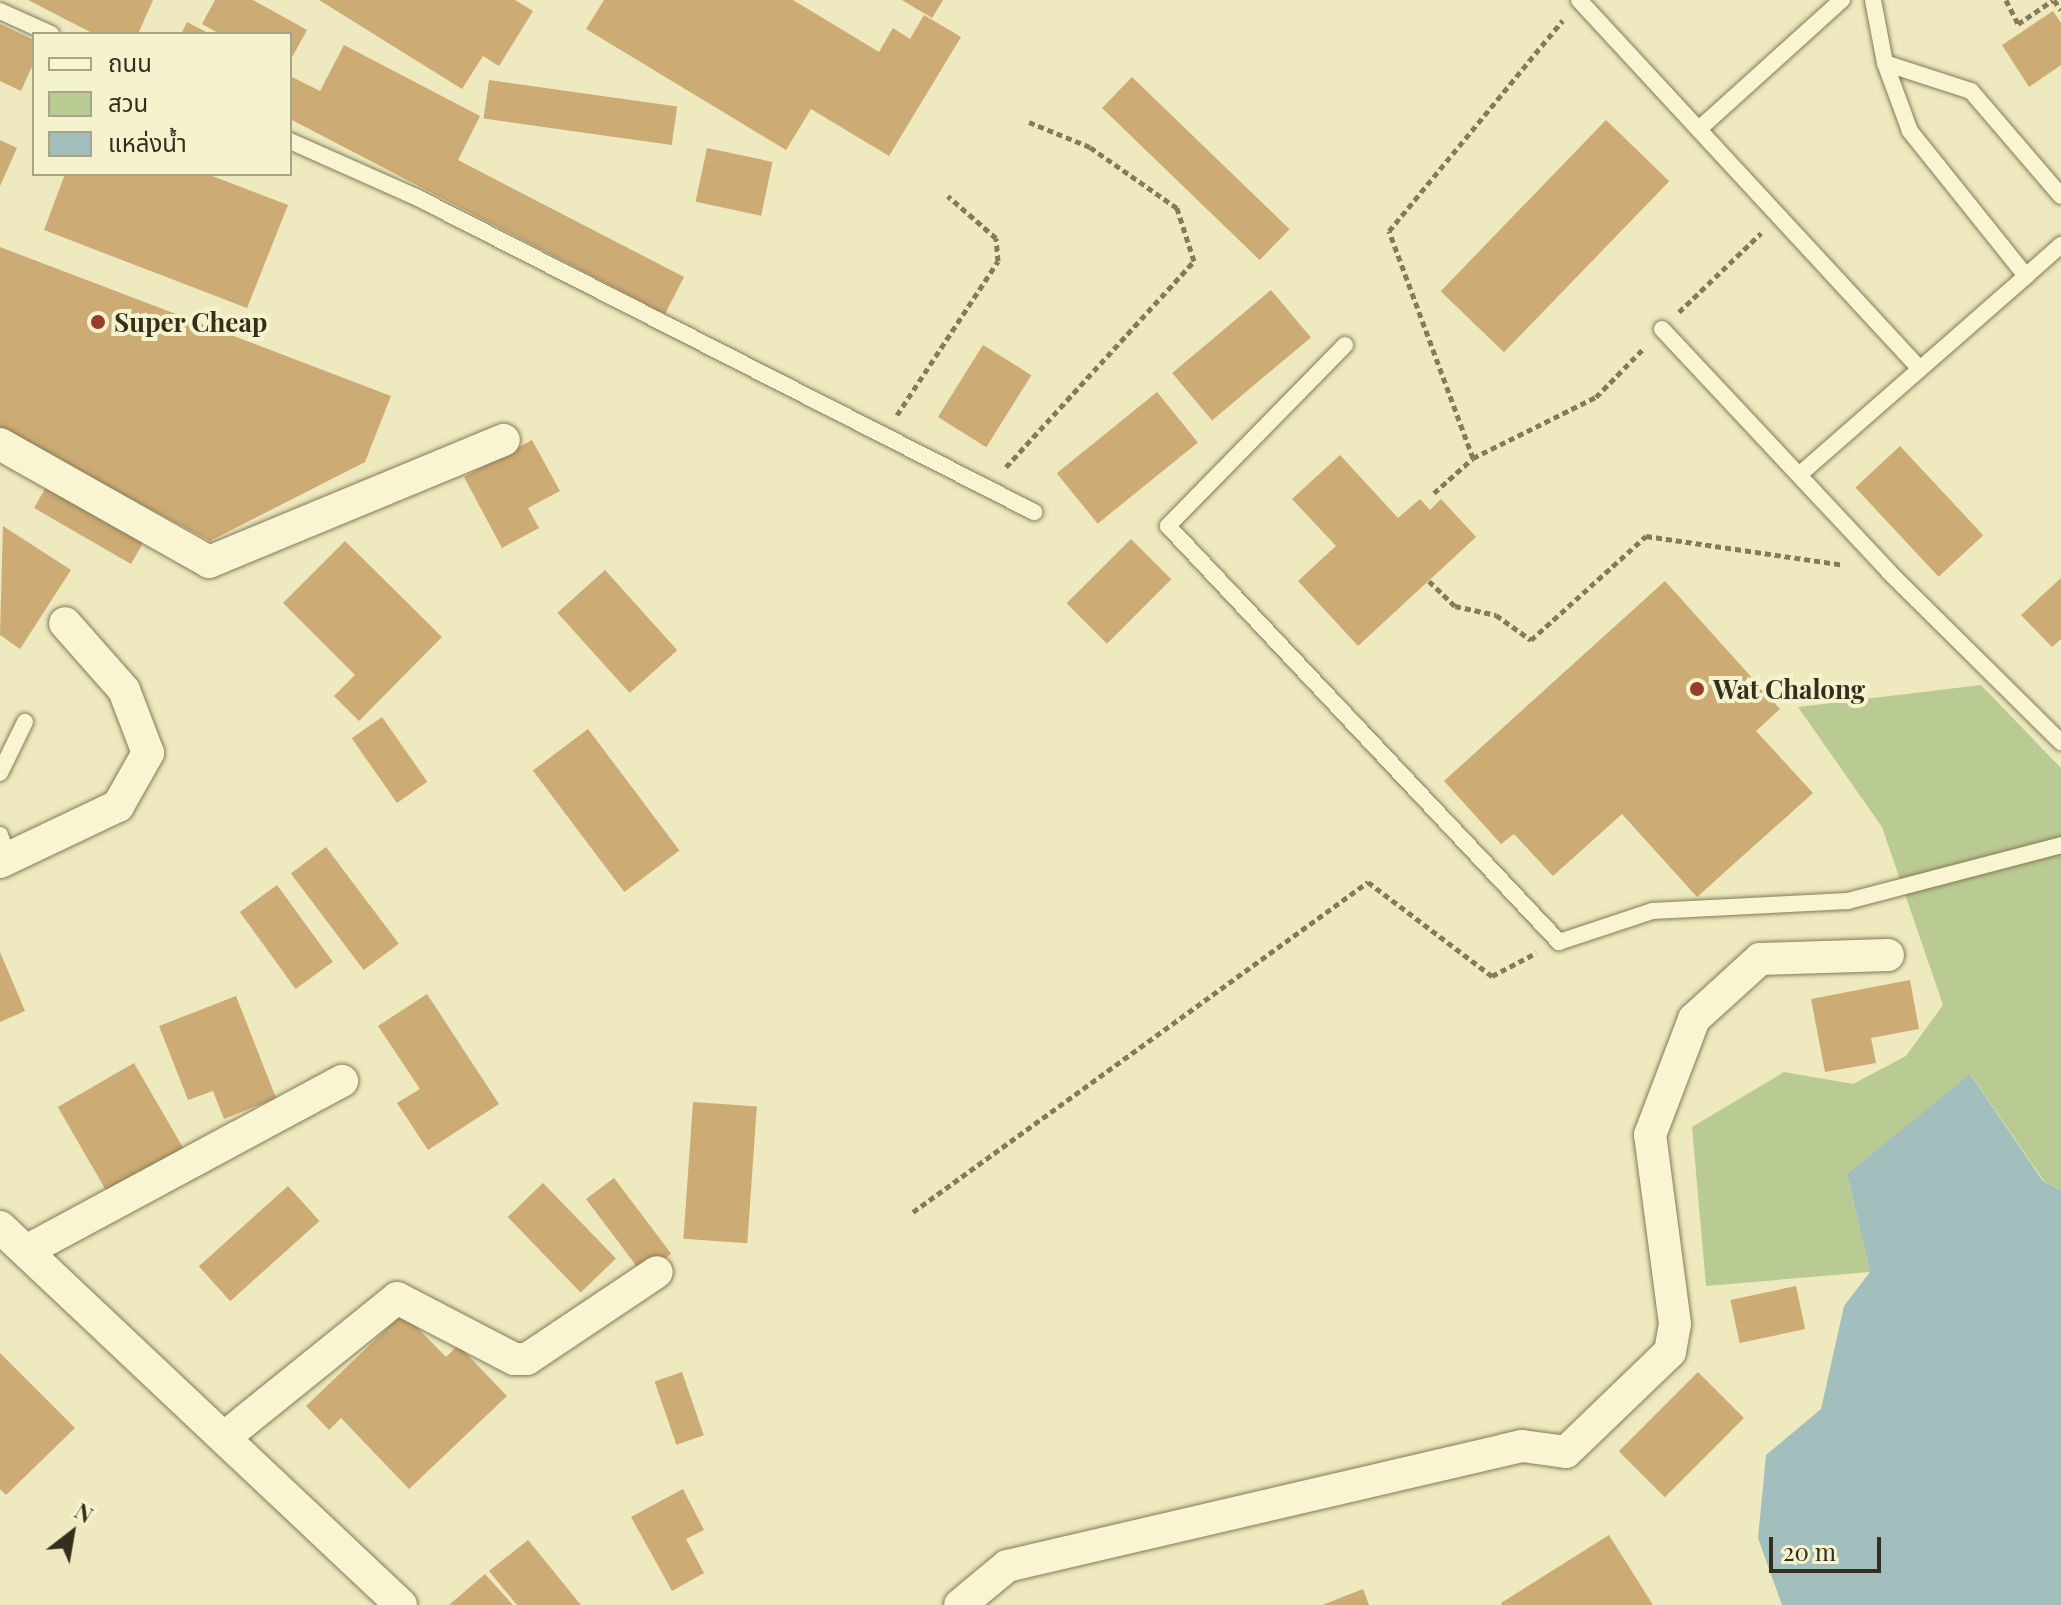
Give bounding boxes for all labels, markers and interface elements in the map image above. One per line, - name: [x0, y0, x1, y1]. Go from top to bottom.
- legend: [32, 32, 292, 176]
- text: ถนน: [108, 46, 152, 78]
- text: สวน: [108, 86, 148, 118]
- text: แหล่งน้ำ: [108, 126, 187, 158]
- place label: Super Cheap: [114, 306, 268, 338]
- marker: Super Cheap: [89, 313, 107, 331]
- place label: Wat Chalong: [1713, 673, 1865, 705]
- marker: Wat Chalong: [1688, 680, 1706, 698]
- north arrow: [32, 1493, 112, 1573]
- text: N: [70, 1495, 99, 1529]
- scale bar: [1773, 1521, 1885, 1571]
- text: 20 m: [1783, 1535, 1836, 1567]

